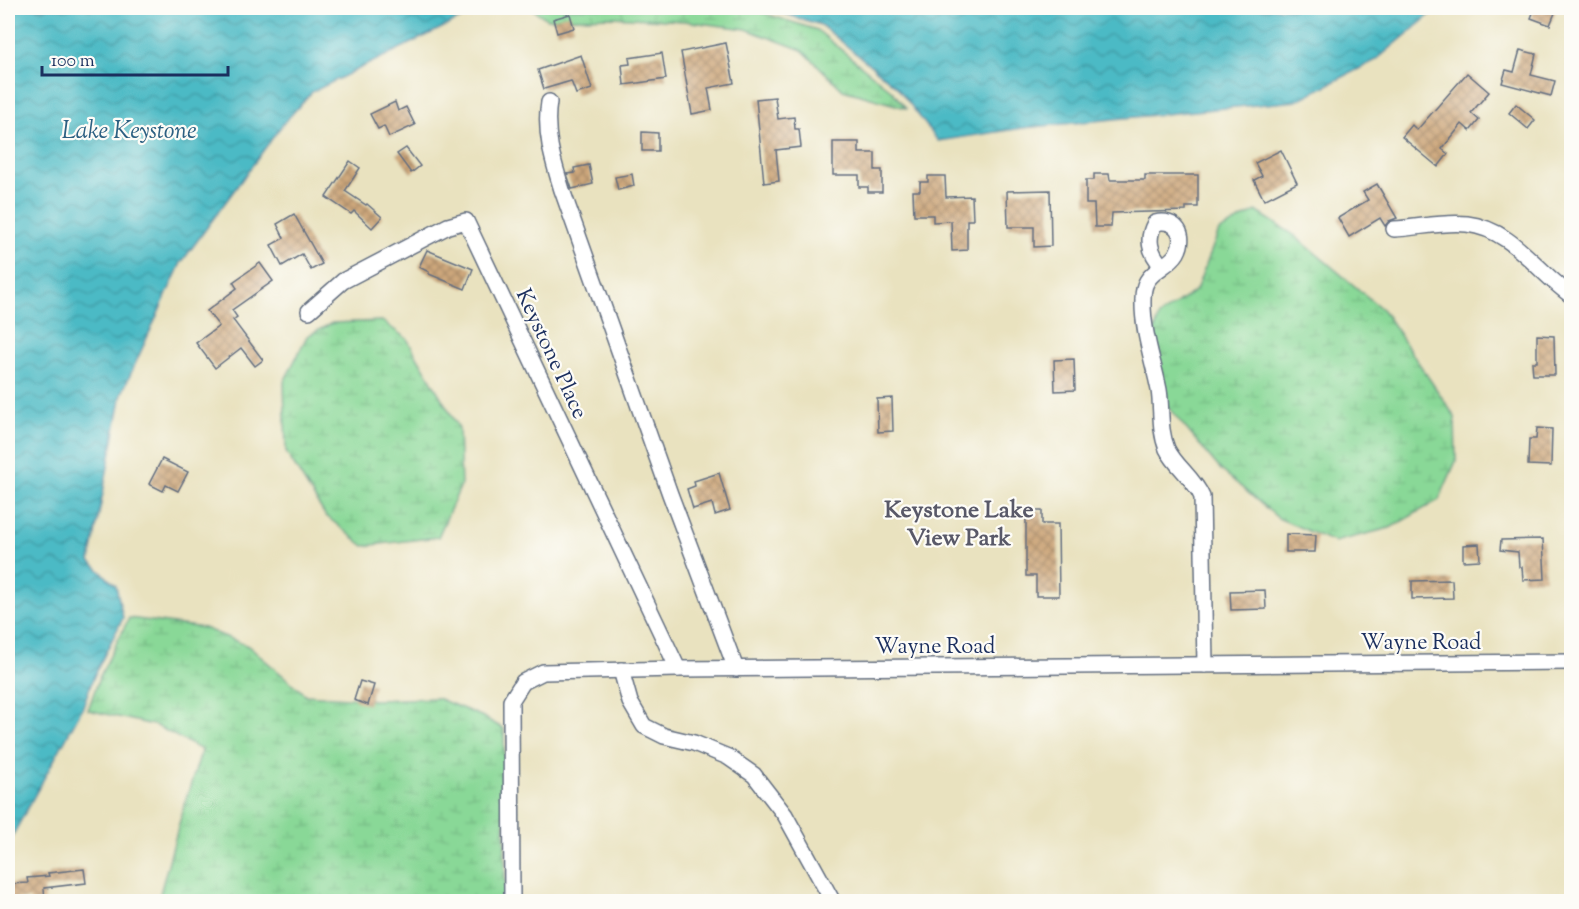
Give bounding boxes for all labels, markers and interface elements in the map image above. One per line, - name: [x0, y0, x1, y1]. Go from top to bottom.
- scale bar: [42, 39, 228, 77]
- text: 100 m: [51, 49, 95, 75]
- water label: Lake Keystone: [61, 115, 197, 149]
- street label: Keystone Place: [506, 284, 594, 425]
- district label: Keystone Lake View Park: [884, 494, 1034, 556]
- street label: Wayne Road: [1360, 628, 1482, 660]
- street label: Wayne Road: [874, 632, 996, 664]

